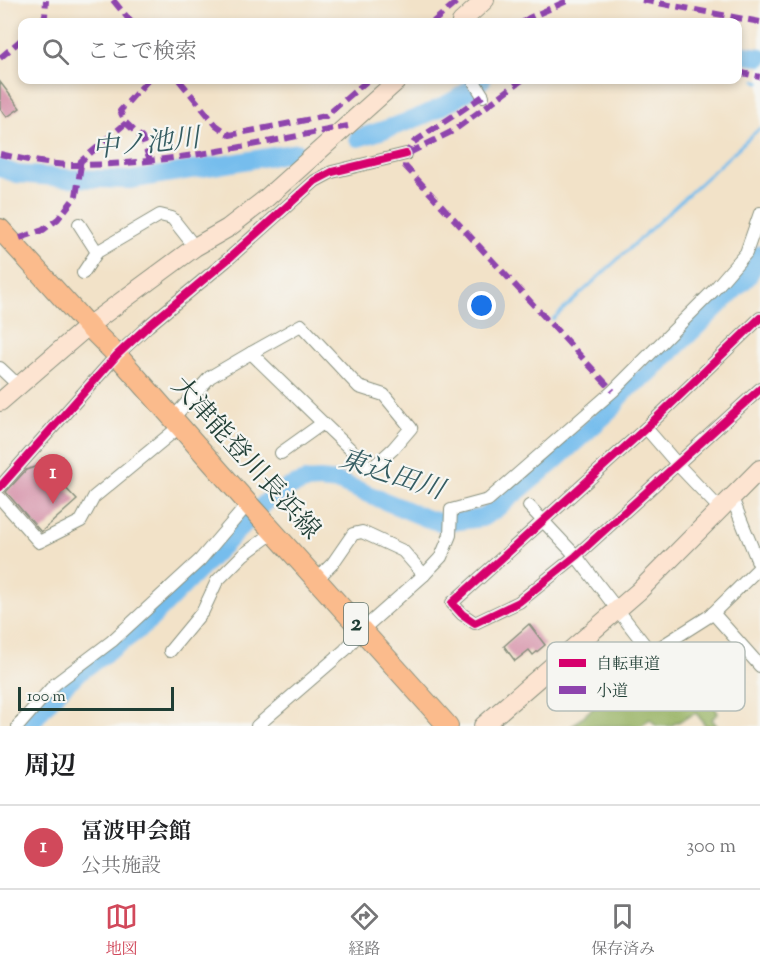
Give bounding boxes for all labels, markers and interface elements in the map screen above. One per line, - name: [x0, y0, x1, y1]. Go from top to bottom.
- search box: [18, 18, 742, 84]
- icon: search: [39, 35, 72, 68]
- text: ここで検索: [87, 37, 197, 69]
- water label: 中ノ池川: [90, 120, 205, 170]
- your location: [467, 291, 496, 320]
- street label: 大津能登川長浜線: [162, 369, 328, 549]
- water label: 東込田川: [334, 441, 451, 512]
- pin: 1: [34, 454, 72, 504]
- road number: 2: [344, 603, 368, 645]
- legend: [547, 642, 745, 711]
- text: 自転車道: [596, 654, 660, 677]
- text: 小道: [596, 681, 628, 704]
- scale bar: [18, 684, 174, 712]
- text: 100 m: [27, 686, 66, 709]
- text: 周辺: [24, 749, 76, 786]
- text: 冨波甲会館: [81, 817, 191, 849]
- text: 1: [40, 833, 47, 862]
- text: 300 m: [686, 833, 736, 862]
- text: 公共施設: [81, 853, 161, 882]
- tab: 地図: [105, 900, 138, 962]
- tab: 経路: [348, 900, 381, 962]
- tab: 保存済み: [591, 900, 655, 962]

